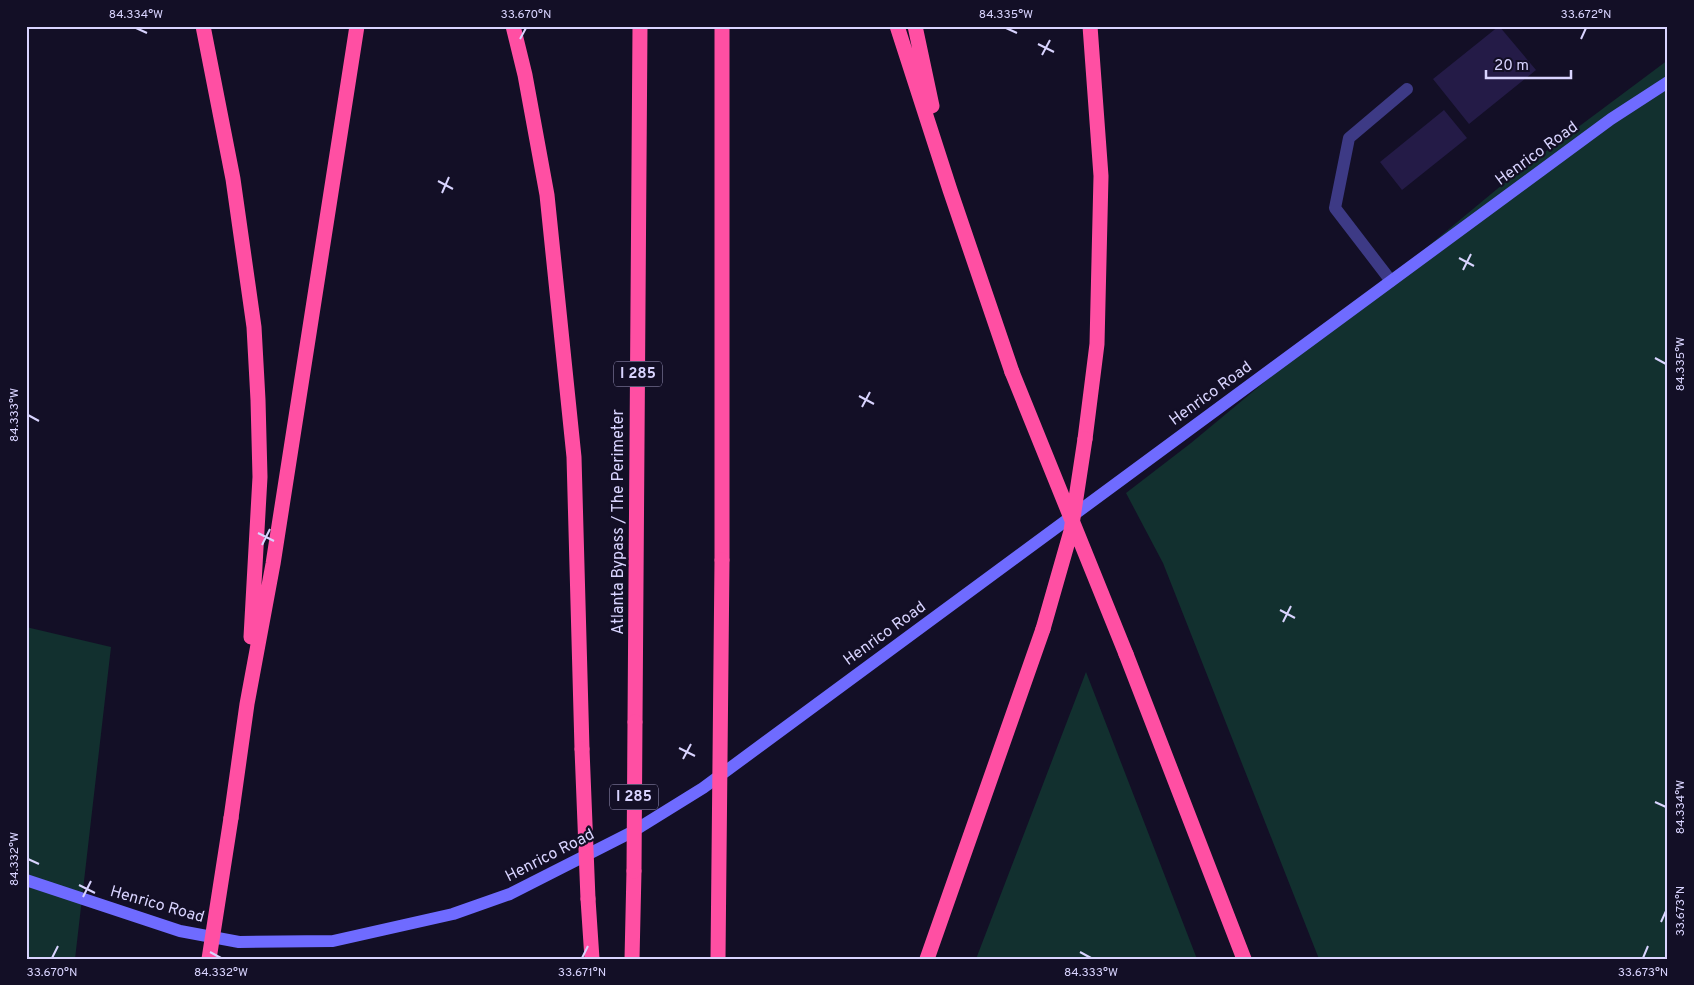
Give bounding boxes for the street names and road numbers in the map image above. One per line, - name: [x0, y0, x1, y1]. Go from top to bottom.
- street label: Henrico Road: [1492, 117, 1582, 191]
- street label: Henrico Road: [1166, 357, 1256, 431]
- road number: I 285: [614, 362, 662, 386]
- street label: Atlanta Bypass / The Perimeter: [609, 409, 629, 635]
- street label: Henrico Road: [840, 597, 930, 671]
- road number: I 285: [610, 784, 658, 810]
- street label: Henrico Road: [502, 825, 598, 887]
- street label: Henrico Road: [107, 882, 207, 928]

